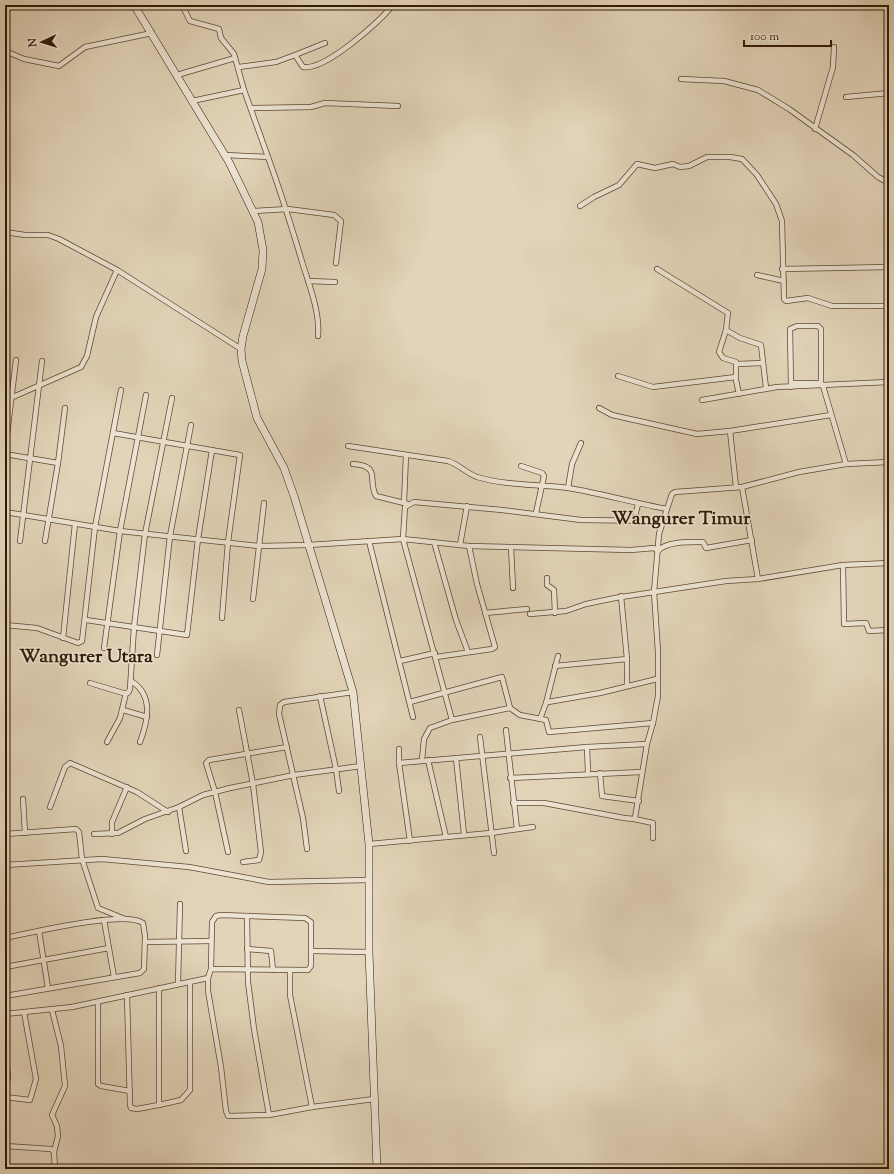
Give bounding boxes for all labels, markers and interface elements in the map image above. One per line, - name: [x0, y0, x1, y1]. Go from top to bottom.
- north arrow: [22, 22, 62, 62]
- scale bar: [744, 22, 831, 48]
- text: 100 m: [750, 28, 779, 46]
- text: N: [25, 37, 41, 49]
- district label: Wangurer Timur: [612, 506, 751, 533]
- district label: Wangurer Utara: [19, 644, 153, 671]

